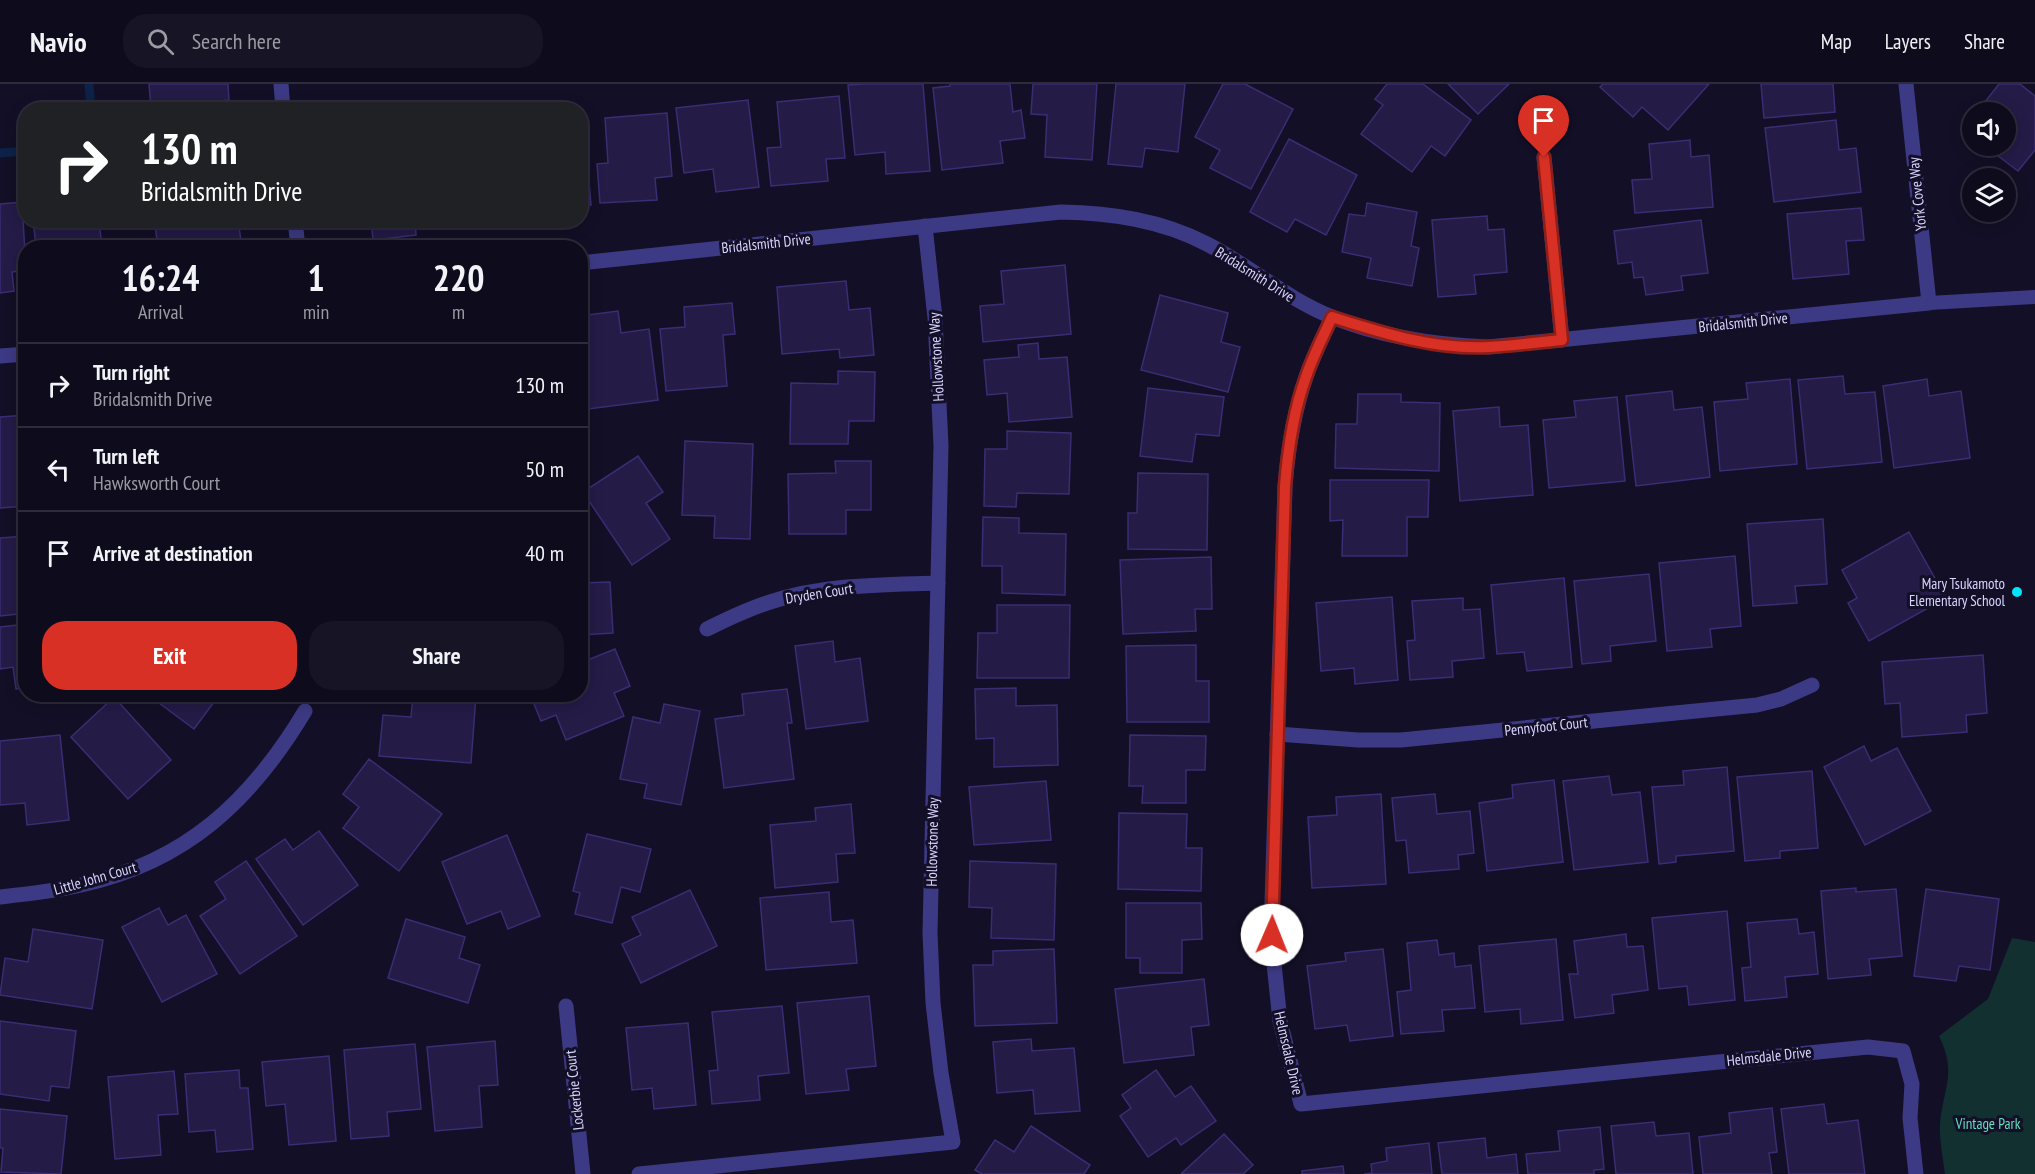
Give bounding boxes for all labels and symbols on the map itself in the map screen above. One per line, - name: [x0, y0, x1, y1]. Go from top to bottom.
- pin: [1518, 95, 1569, 157]
- street label: York Cove Way: [1904, 156, 1930, 232]
- street label: Bridalsmith Drive: [720, 229, 812, 257]
- street label: Bridalsmith Drive: [1212, 242, 1298, 306]
- street label: Bridalsmith Drive: [1697, 308, 1789, 336]
- street label: Hollowstone Way: [924, 312, 948, 402]
- place label: Mary Tsukamoto Elementary School: [1909, 574, 2006, 610]
- street label: Dryden Court: [784, 578, 854, 608]
- marker: Mary Tsukamoto Elementary School: [2010, 585, 2024, 599]
- street label: Pennyfoot Court: [1504, 712, 1588, 740]
- street label: Hollowstone Way: [922, 797, 942, 887]
- street label: Little John Court: [51, 857, 139, 899]
- position arrow: [1240, 903, 1304, 967]
- street label: Helmsdale Drive: [1270, 1009, 1308, 1097]
- street label: Helmsdale Drive: [1726, 1042, 1812, 1070]
- street label: Lockerbie Court: [560, 1049, 588, 1131]
- park label: Vintage Park: [1954, 1114, 2021, 1133]

